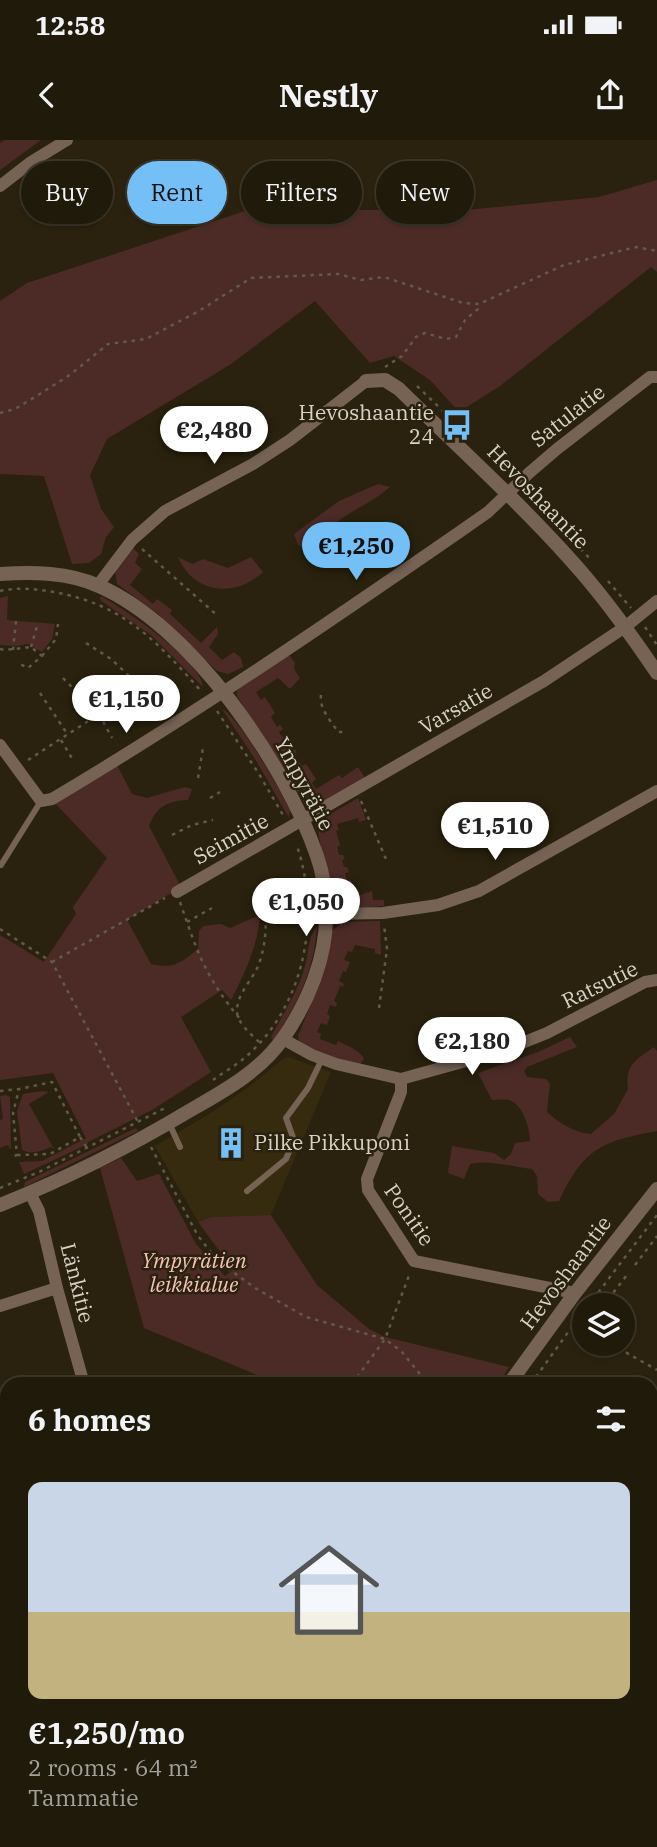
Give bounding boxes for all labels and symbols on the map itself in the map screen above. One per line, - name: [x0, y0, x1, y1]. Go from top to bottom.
- street label: Satulatie: [525, 377, 610, 453]
- place label: Hevoshaantie 24: [298, 398, 434, 450]
- pin: €2,480: [157, 406, 271, 466]
- bus stop icon: Hevoshaantie 24: [440, 408, 474, 442]
- street label: Hevoshaantie: [482, 438, 596, 555]
- pin: €1,250: [299, 522, 413, 582]
- pin: €1,150: [69, 676, 183, 735]
- street label: Varsatie: [414, 676, 497, 740]
- street label: Ympyrätie: [269, 732, 341, 835]
- pin: €1,510: [438, 802, 552, 862]
- street label: Seimitie: [188, 806, 273, 870]
- pin: €1,050: [249, 878, 363, 938]
- street label: Ratsutie: [557, 954, 642, 1015]
- pin: €2,180: [415, 1018, 529, 1077]
- building icon: Pilke Pikkuponi: [214, 1126, 248, 1160]
- place label: Pilke Pikkuponi: [254, 1128, 410, 1156]
- street label: Ponitie: [378, 1178, 441, 1251]
- street label: Hevoshaantie: [513, 1210, 617, 1335]
- street label: Länkitie: [55, 1240, 101, 1326]
- park label: Ympyrätien leikkialue: [141, 1246, 247, 1298]

